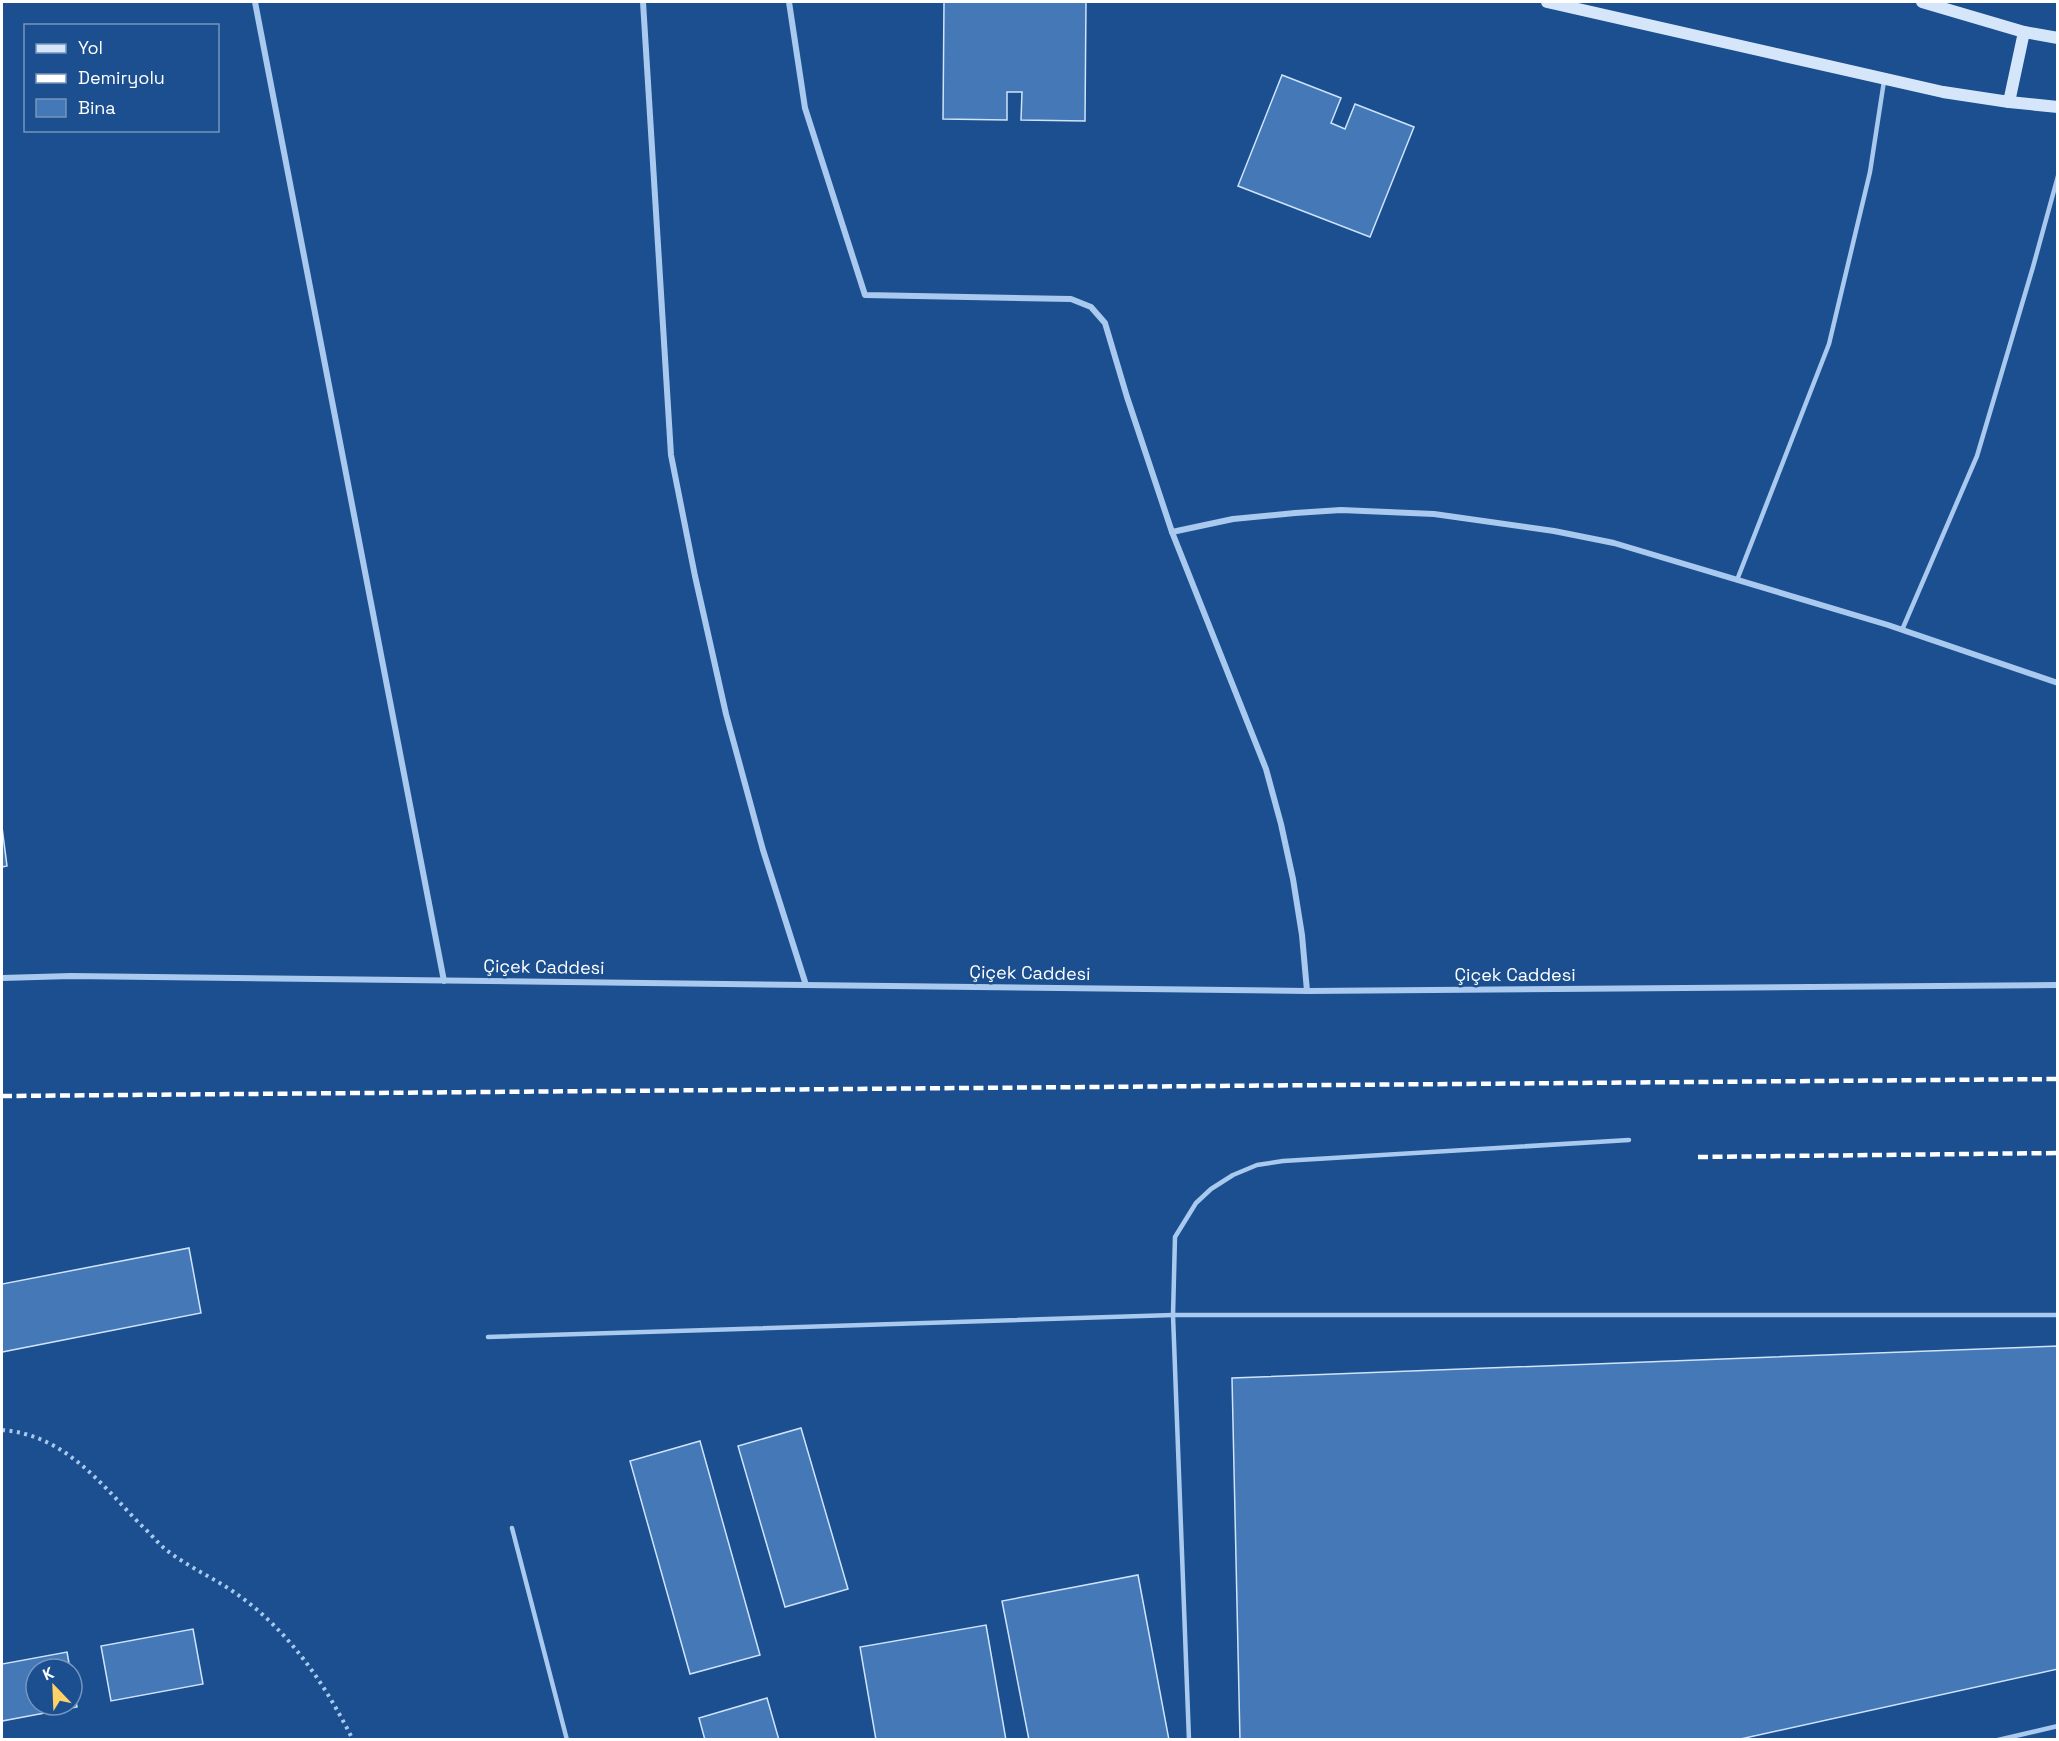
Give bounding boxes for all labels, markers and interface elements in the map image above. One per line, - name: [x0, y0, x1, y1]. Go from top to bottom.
- legend: [24, 24, 219, 132]
- text: Yol: [78, 36, 103, 59]
- text: Demiryolu: [78, 66, 165, 89]
- text: Bina: [78, 96, 116, 119]
- street label: Çiçek Caddesi: [483, 954, 605, 979]
- street label: Çiçek Caddesi: [969, 960, 1091, 985]
- street label: Çiçek Caddesi: [1454, 963, 1576, 986]
- north arrow: [24, 1657, 84, 1717]
- text: K: [40, 1662, 57, 1685]

